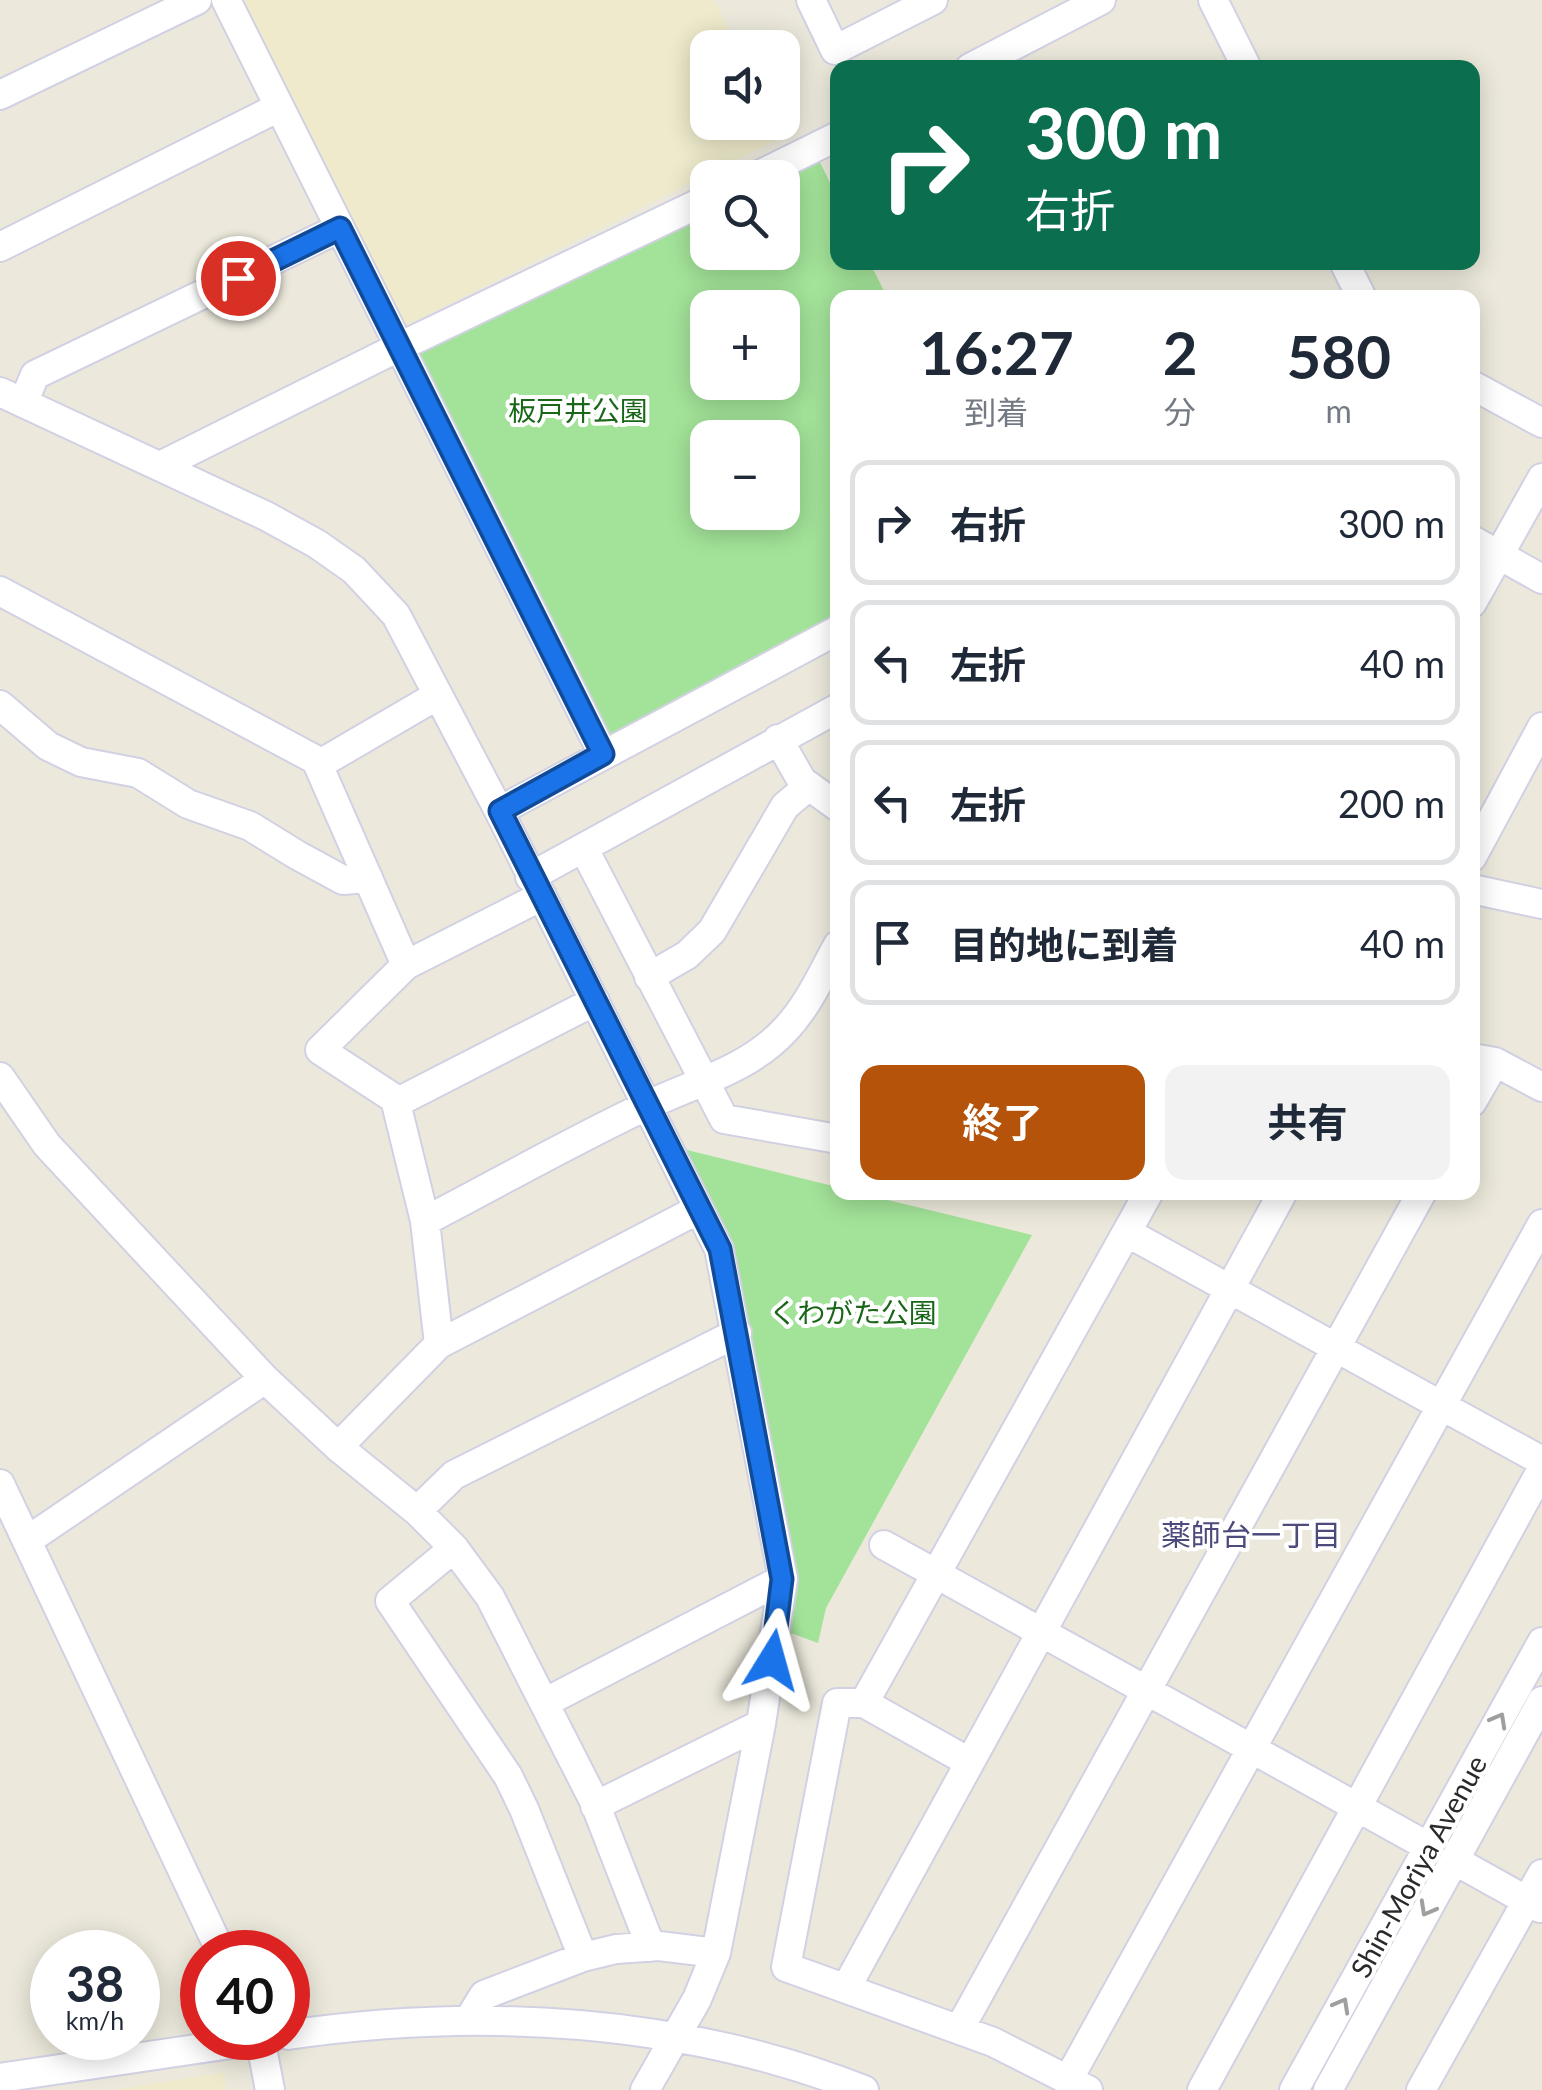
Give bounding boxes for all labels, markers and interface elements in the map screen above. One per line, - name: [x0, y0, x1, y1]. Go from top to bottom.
- map controls: [690, 30, 800, 530]
- button: sound: [690, 30, 800, 140]
- text: 300 m: [1025, 90, 1222, 174]
- icon: right: [860, 100, 990, 230]
- button: search: [690, 160, 800, 270]
- text: 右折: [1025, 183, 1115, 237]
- pin: [196, 236, 281, 321]
- icon: arrive: [211, 251, 266, 306]
- button: +: [690, 290, 800, 400]
- text: 16:27: [919, 316, 1074, 388]
- text: 2: [1163, 316, 1198, 388]
- text: 580: [1287, 320, 1391, 392]
- text: m: [1326, 391, 1352, 430]
- text: 到着: [964, 392, 1028, 431]
- text: 分: [1164, 392, 1196, 431]
- park label: 板戸井公園: [508, 393, 648, 427]
- button: −: [690, 420, 800, 530]
- icon: right: [865, 495, 920, 550]
- text: 300 m: [1338, 500, 1445, 546]
- text: 右折: [950, 501, 1026, 547]
- icon: left: [865, 635, 920, 690]
- text: 40 m: [1360, 640, 1445, 686]
- text: 左折: [950, 641, 1026, 687]
- icon: left: [865, 775, 920, 830]
- text: 200 m: [1338, 780, 1445, 826]
- text: 左折: [950, 781, 1026, 827]
- icon: arrive: [865, 915, 920, 970]
- text: 40 m: [1360, 920, 1445, 966]
- text: 目的地に到着: [950, 921, 1178, 967]
- button: 終了: [860, 1065, 1145, 1180]
- button: 共有: [1165, 1065, 1450, 1180]
- park label: くわがた公園: [769, 1295, 937, 1329]
- district label: 薬師台一丁目: [1161, 1516, 1341, 1552]
- position arrow: [720, 1608, 824, 1712]
- one-way arrow: [1486, 1713, 1506, 1731]
- street label: Shin-Moriya Avenue: [1343, 1749, 1493, 1983]
- one-way arrow: [1420, 1898, 1440, 1916]
- speed limit sign: 40: [180, 1930, 310, 2060]
- text: 38: [66, 1953, 124, 2013]
- one-way arrow: [1329, 1997, 1349, 2015]
- text: km/h: [66, 2005, 124, 2035]

